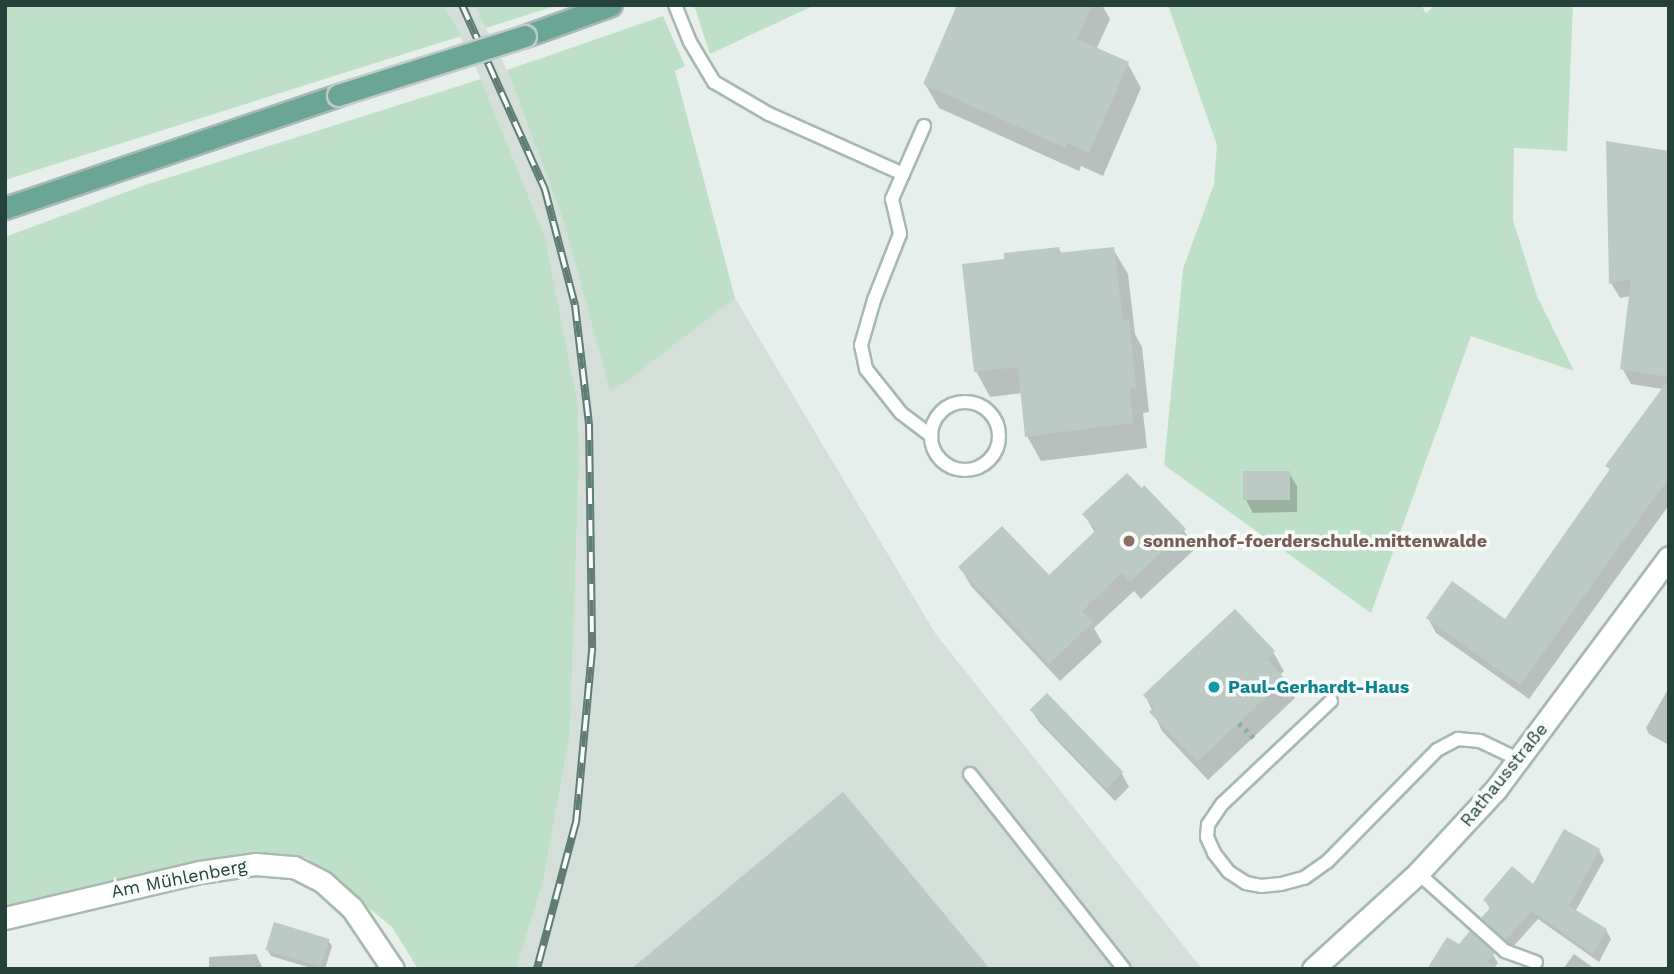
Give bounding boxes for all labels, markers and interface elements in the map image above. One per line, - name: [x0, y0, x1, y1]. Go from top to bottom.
- place label: sonnenhof-foerderschule.mittenwalde: [1143, 530, 1487, 552]
- marker: sonnenhof-foerderschule.mittenwalde: [1121, 533, 1137, 549]
- place label: Paul-Gerhardt-Haus: [1228, 676, 1409, 698]
- marker: Paul-Gerhardt-Haus: [1206, 679, 1222, 695]
- street label: Rathausstraße: [1456, 719, 1552, 831]
- street label: Am Mühlenberg: [109, 855, 249, 903]

